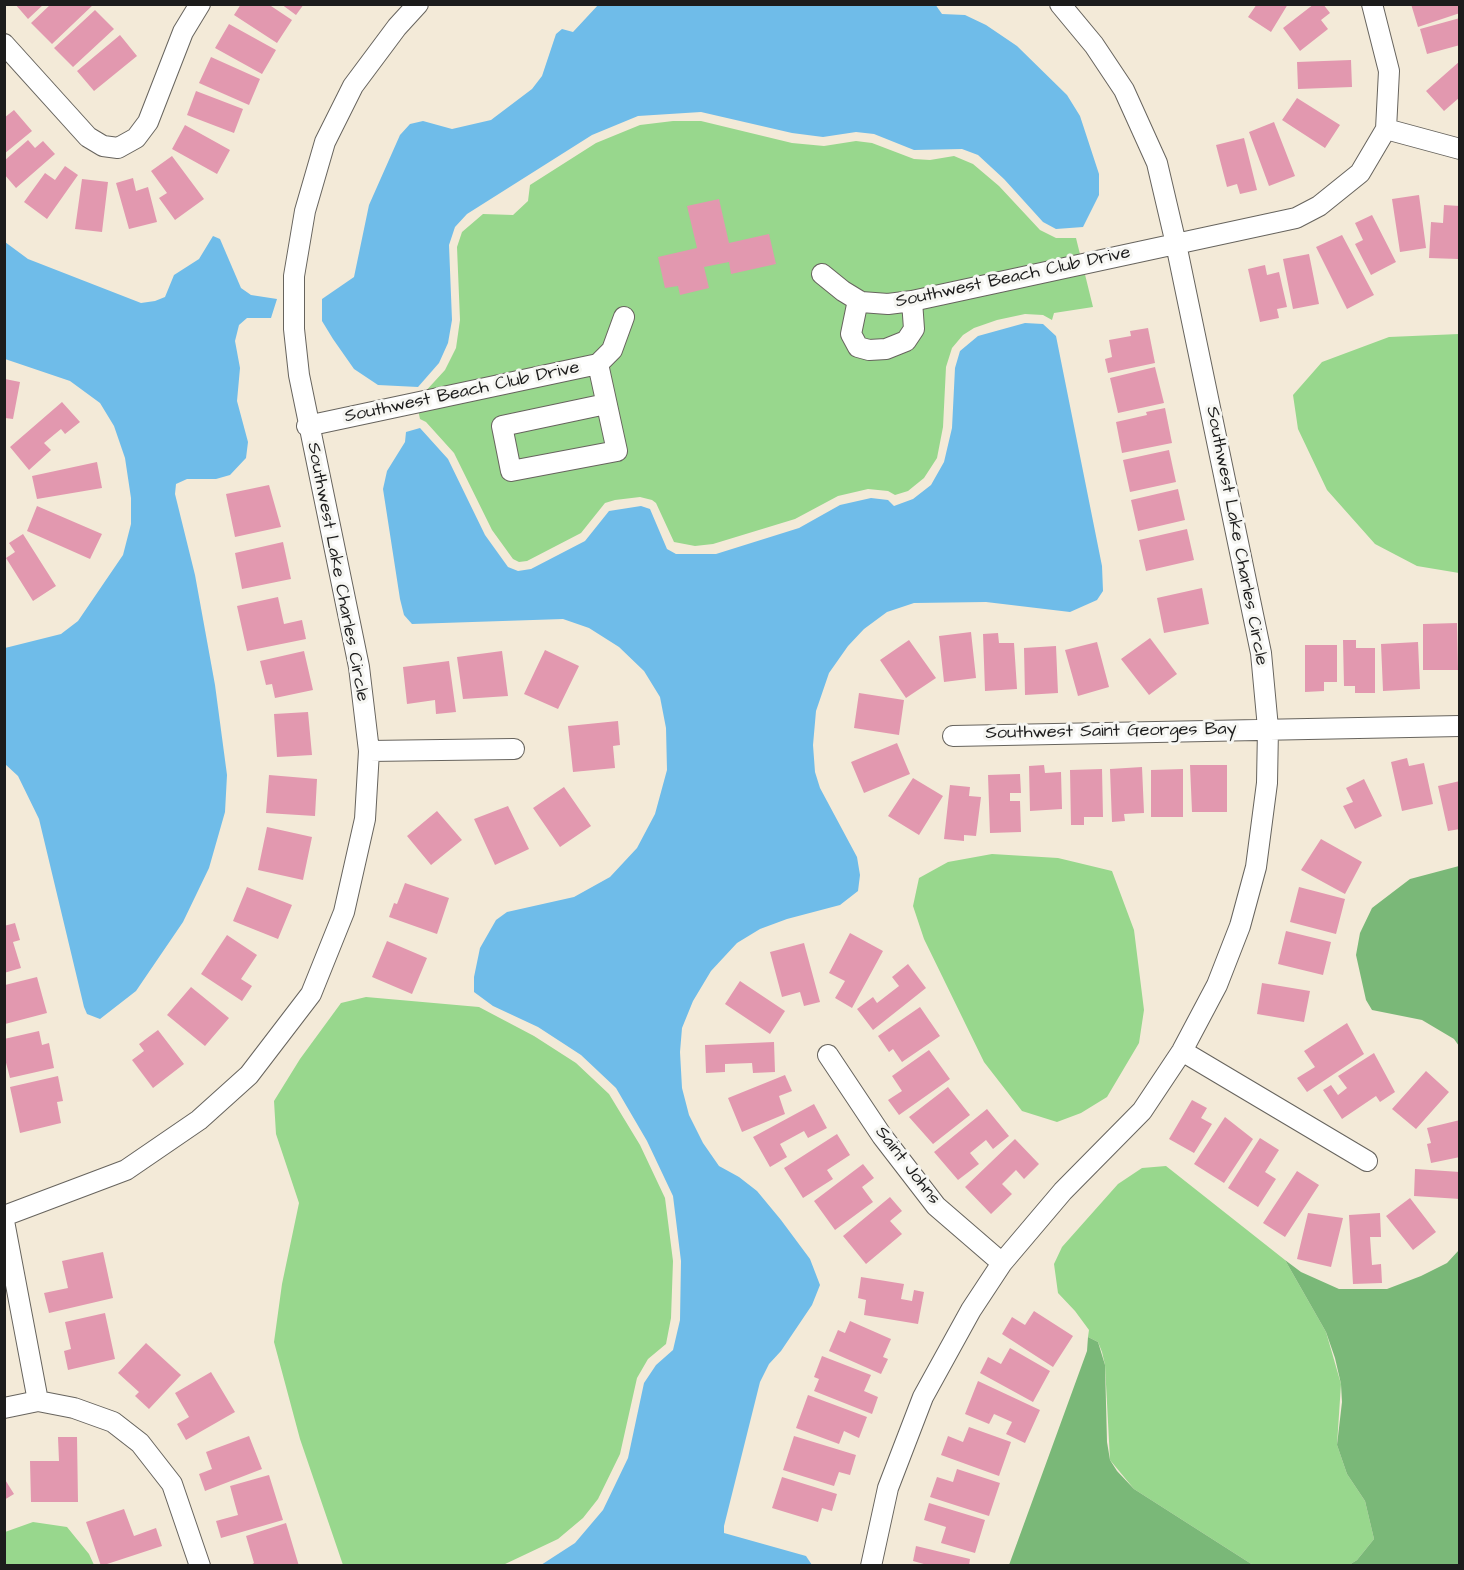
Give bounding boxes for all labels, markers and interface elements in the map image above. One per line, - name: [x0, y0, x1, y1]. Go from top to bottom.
- street label: Southwest Beach Club Drive: [894, 243, 1132, 313]
- street label: Southwest Beach Club Drive: [343, 358, 581, 428]
- street label: Southwest Lake Charles Circle: [1200, 405, 1272, 667]
- street label: Southwest Lake Charles Circle: [301, 441, 373, 703]
- street label: Southwest Saint Georges Bay: [985, 719, 1237, 745]
- street label: Saint Johns: [870, 1122, 944, 1210]

